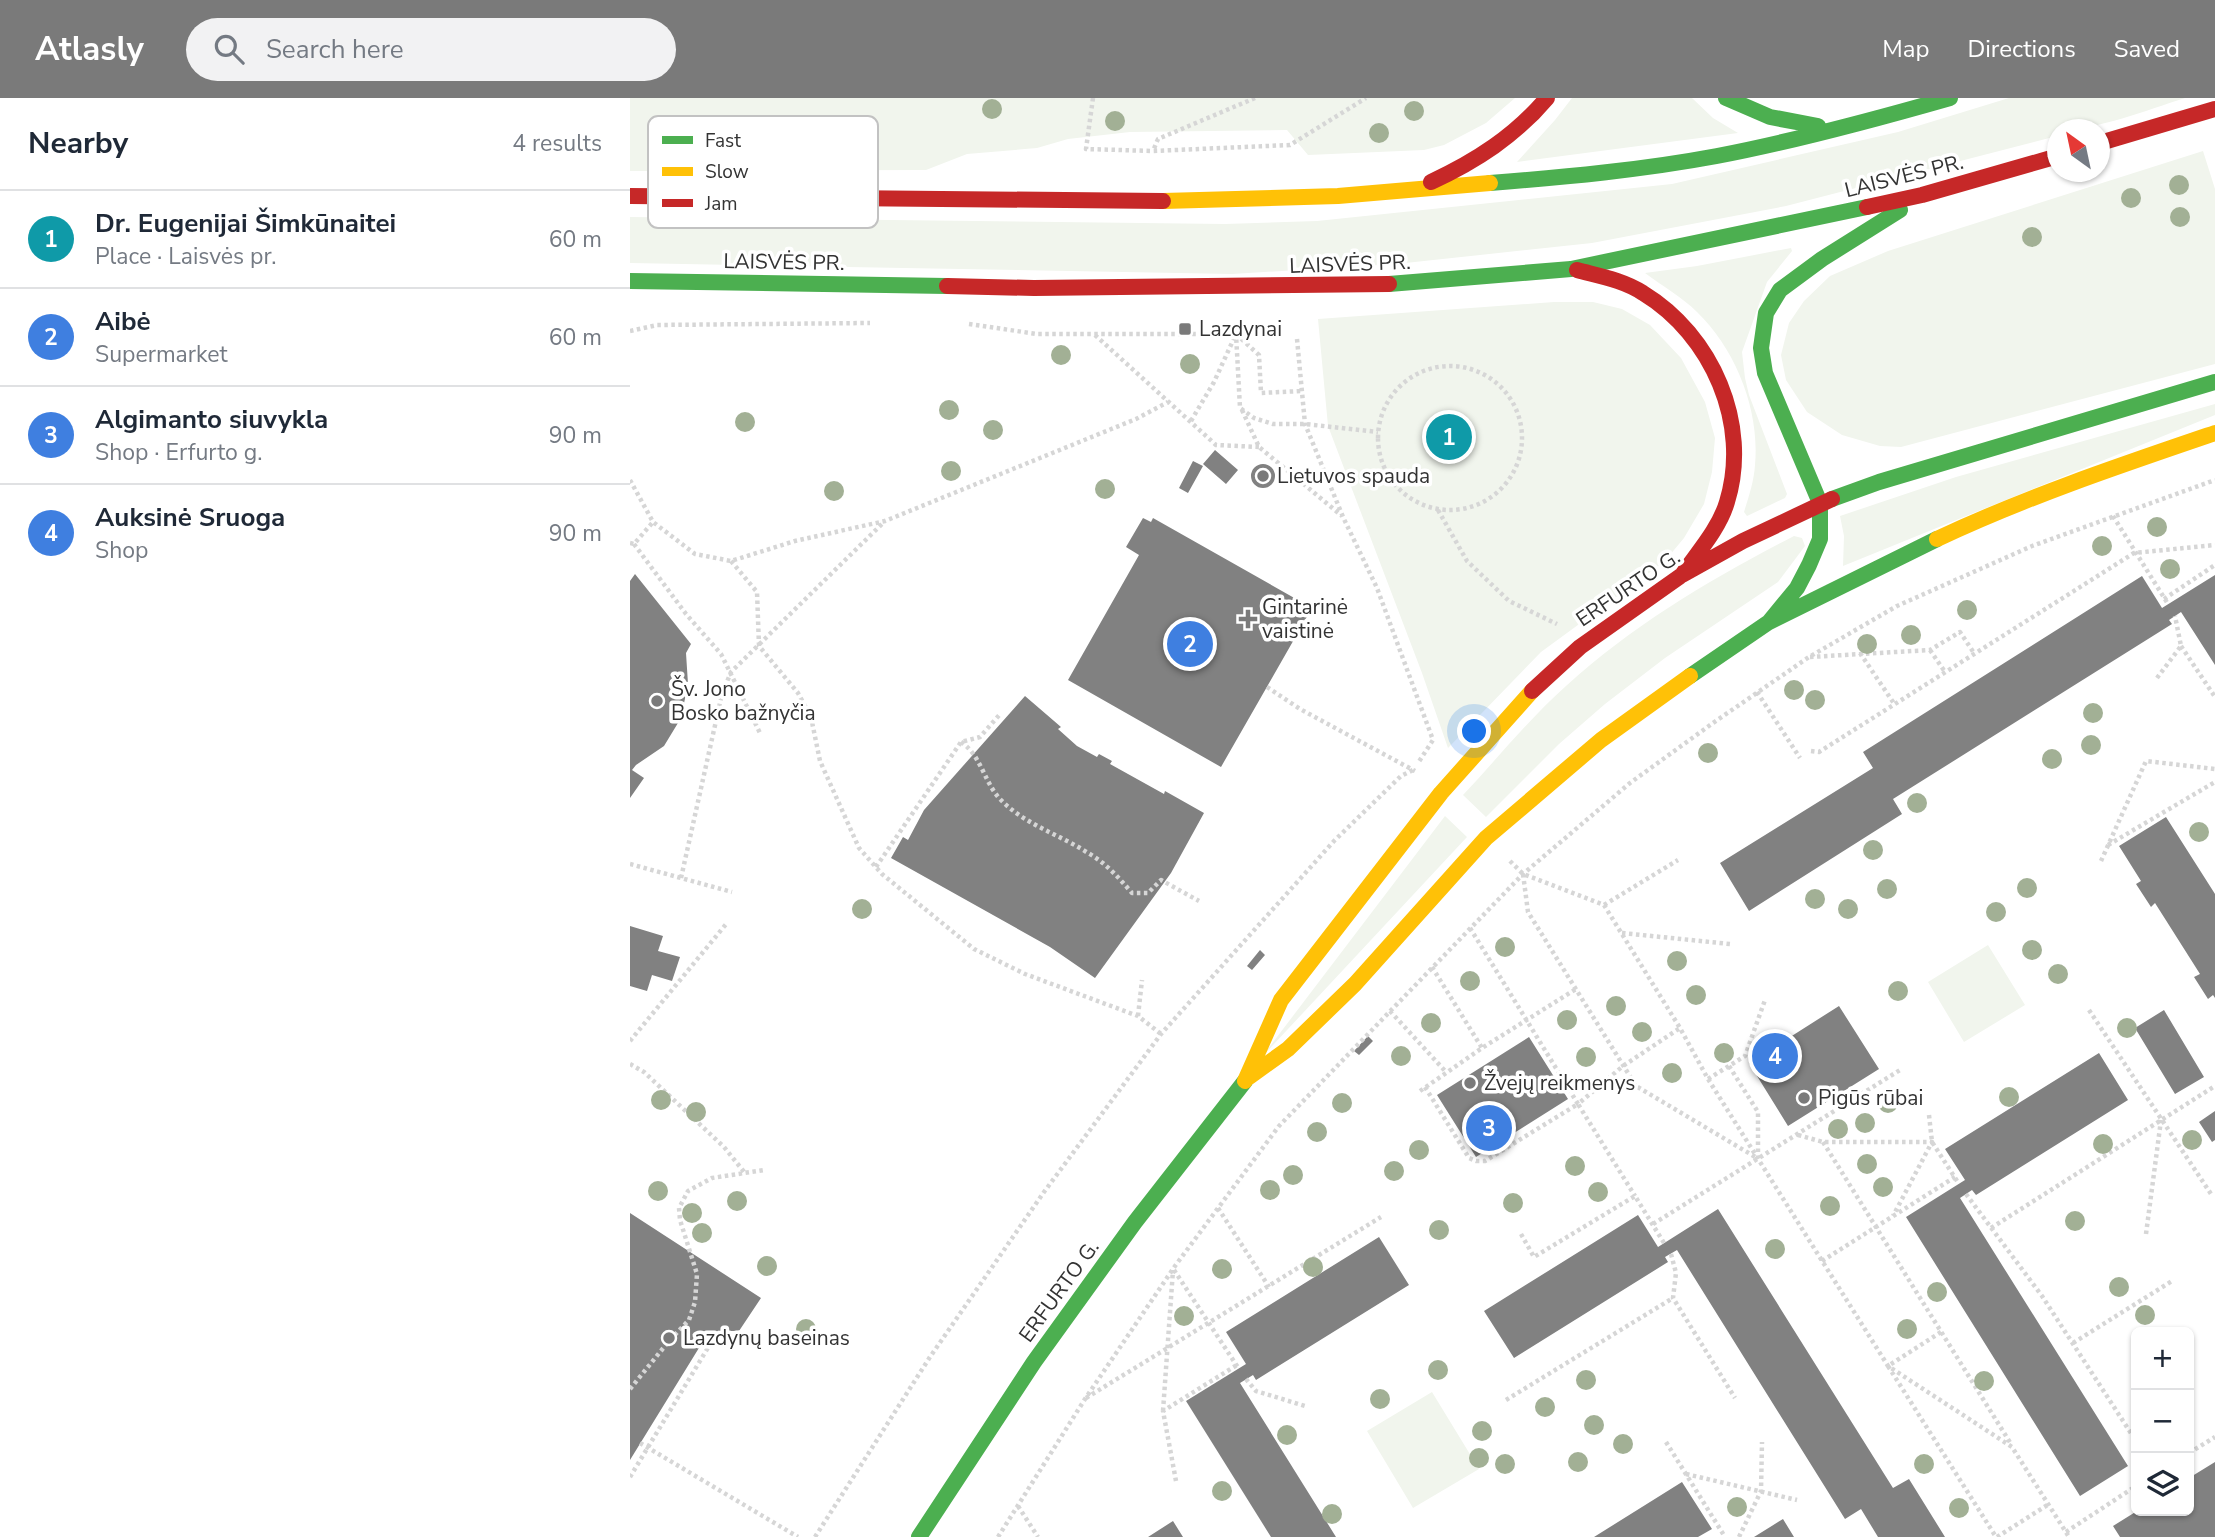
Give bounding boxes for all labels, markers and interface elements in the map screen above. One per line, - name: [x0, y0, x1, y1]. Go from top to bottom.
- search box: [186, 18, 676, 81]
- text: Atlasly: [35, 27, 144, 72]
- icon: search: [210, 30, 248, 68]
- text: Search here: [266, 32, 404, 67]
- text: Map: [1882, 33, 1929, 65]
- text: Directions: [1967, 33, 2076, 65]
- text: Saved: [2114, 33, 2180, 65]
- legend: [648, 116, 878, 228]
- north arrow: [2047, 119, 2110, 182]
- text: Nearby: [28, 123, 128, 164]
- text: 4 results: [512, 128, 602, 159]
- text: Fast: [705, 128, 741, 154]
- street label: LAISVĖS PR.: [1842, 148, 1966, 204]
- text: Slow: [705, 159, 749, 185]
- text: Jam: [704, 191, 738, 217]
- text: Dr. Eugenijai Šimkūnaitei: [95, 206, 396, 241]
- text: 1: [44, 224, 58, 255]
- text: 60 m: [549, 224, 602, 255]
- text: Place · Laisvės pr.: [95, 241, 276, 272]
- street label: LAISVĖS PR.: [723, 247, 845, 277]
- street label: LAISVĖS PR.: [1289, 248, 1411, 280]
- text: Aibė: [95, 304, 151, 339]
- place label: Lazdynai: [1199, 315, 1282, 343]
- marker: Lazdynai: [1177, 321, 1193, 337]
- text: 2: [44, 322, 58, 353]
- text: 60 m: [549, 322, 602, 353]
- text: Supermarket: [95, 339, 228, 370]
- text: Algimanto siuvykla: [95, 402, 328, 437]
- pin: 1: [1426, 411, 1472, 463]
- text: 3: [44, 420, 58, 451]
- text: 90 m: [549, 420, 602, 451]
- text: Shop · Erfurto g.: [95, 437, 262, 468]
- place label: Lietuvos spauda: [1277, 462, 1430, 490]
- marker: Lietuvos spauda: [1255, 468, 1271, 484]
- text: Auksinė Sruoga: [95, 500, 285, 535]
- text: 4: [44, 518, 58, 549]
- text: 90 m: [549, 518, 602, 549]
- text: Shop: [95, 535, 148, 566]
- street label: ERFURTO G.: [1570, 543, 1686, 633]
- place label: Gintarinė vaistinė: [1262, 593, 1348, 645]
- marker: Gintarinė vaistinė: [1240, 611, 1256, 627]
- pin: 2: [1167, 618, 1213, 670]
- place label: Šv. Jono Bosko bažnyčia: [671, 675, 816, 727]
- marker: Šv. Jono Bosko bažnyčia: [649, 693, 665, 709]
- your location: [1457, 714, 1491, 748]
- pin: 4: [1752, 1030, 1798, 1082]
- place label: Žvejų reikmenys: [1484, 1069, 1635, 1097]
- marker: Žvejų reikmenys: [1462, 1075, 1478, 1091]
- place label: Pigūs rūbai: [1818, 1084, 1923, 1112]
- marker: Pigūs rūbai: [1796, 1090, 1812, 1106]
- pin: 3: [1466, 1102, 1512, 1154]
- street label: ERFURTO G.: [1012, 1234, 1106, 1348]
- place label: Lazdynų baseinas: [683, 1324, 850, 1352]
- map controls: [2131, 1327, 2194, 1516]
- button: +: [2131, 1327, 2194, 1390]
- marker: Lazdynų baseinas: [661, 1330, 677, 1346]
- button: −: [2131, 1390, 2194, 1453]
- button: layers: [2131, 1453, 2194, 1516]

